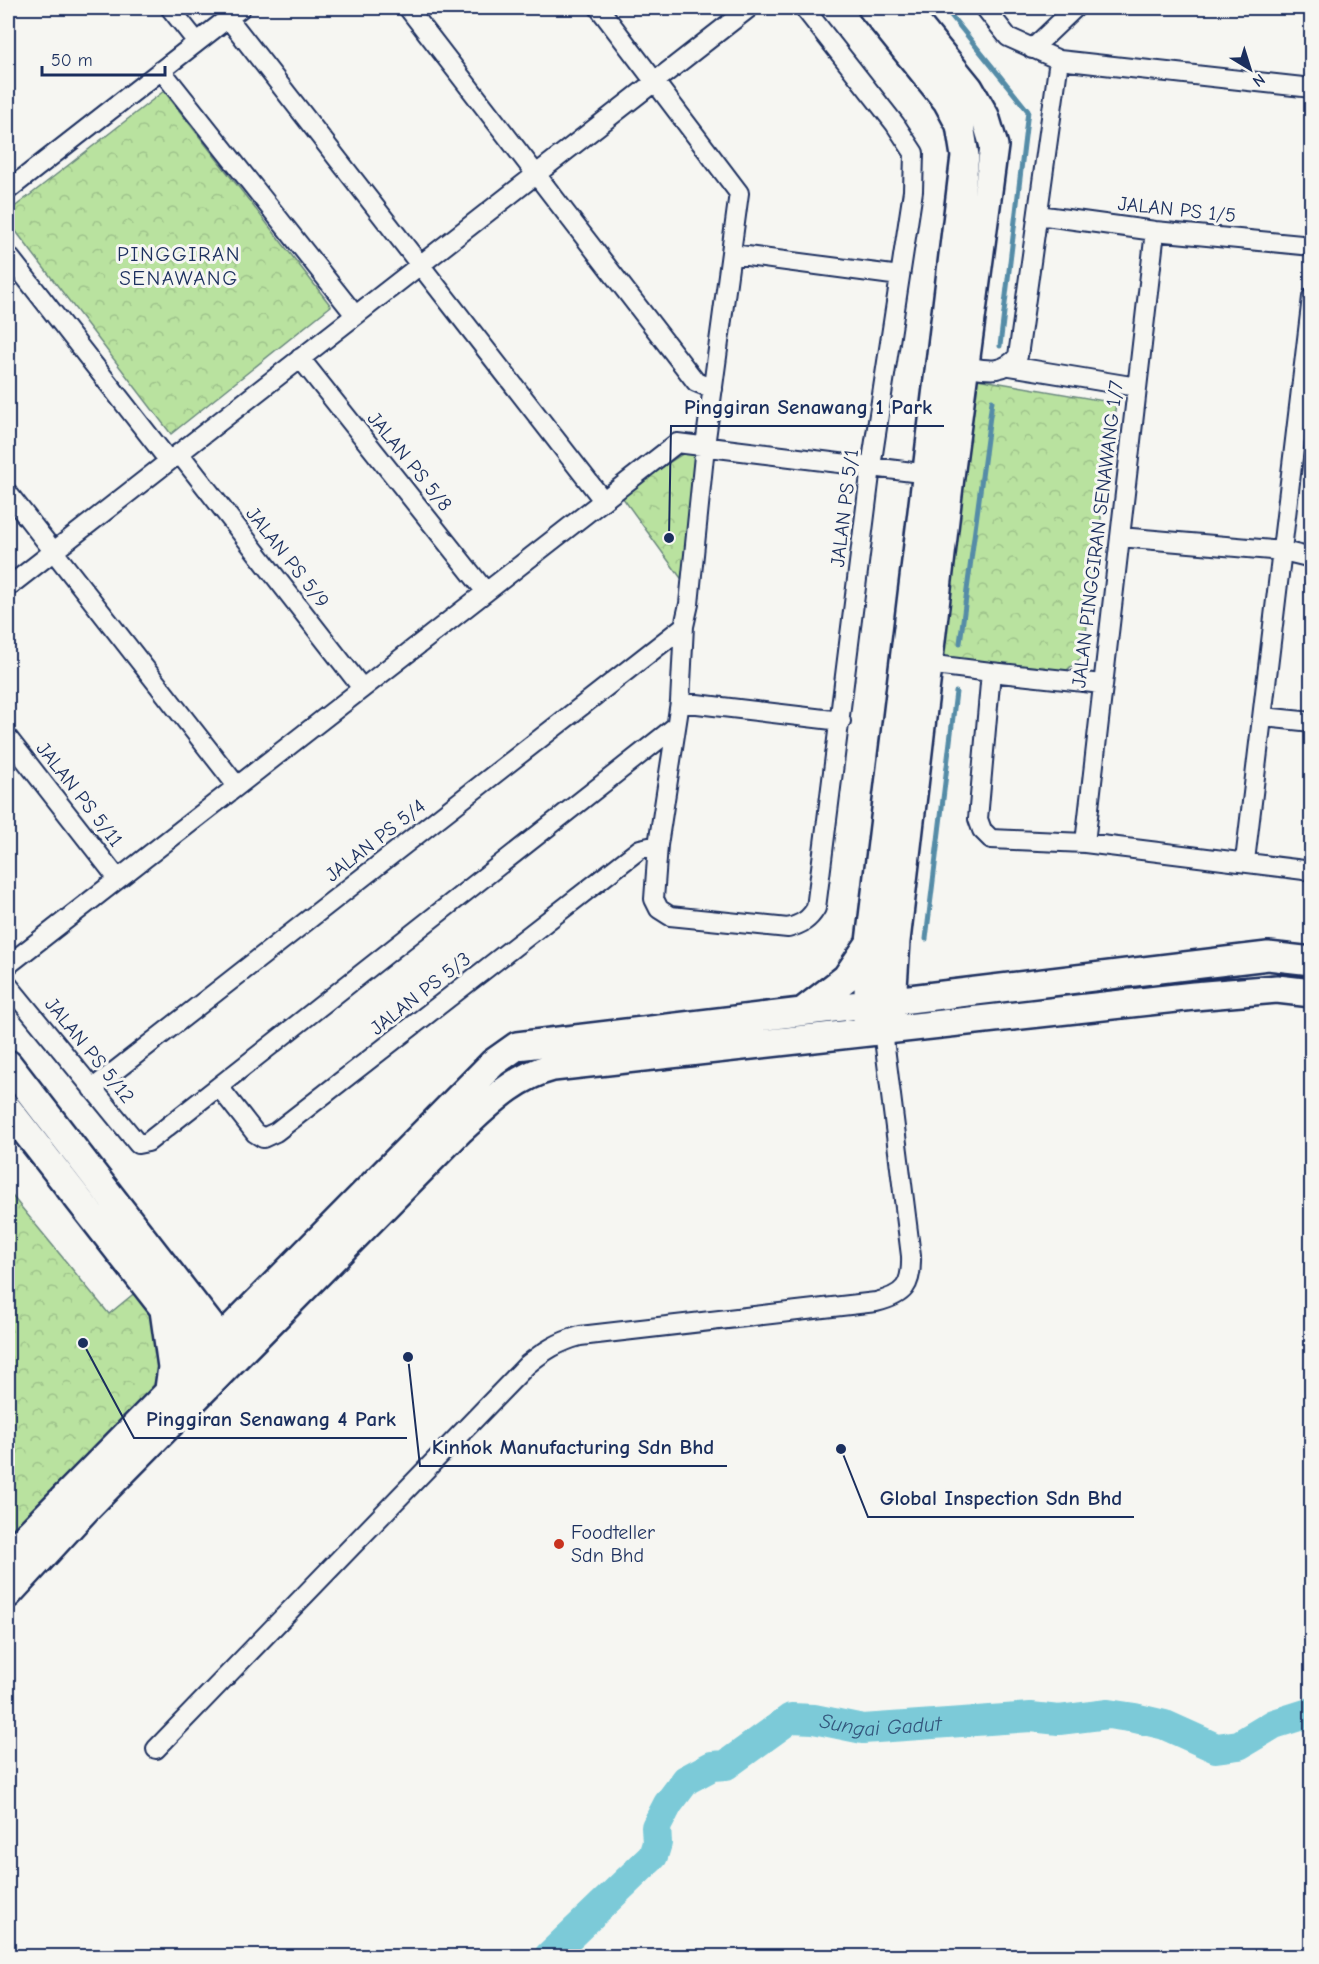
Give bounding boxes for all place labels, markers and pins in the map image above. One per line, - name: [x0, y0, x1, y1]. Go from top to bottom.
- callout: Pinggiran Senawang 1 Park: [671, 387, 944, 426]
- callout: Pinggiran Senawang 4 Park: [134, 1399, 407, 1438]
- callout: Kinhok Manufacturing Sdn Bhd: [420, 1427, 727, 1466]
- callout: Global Inspection Sdn Bhd: [868, 1478, 1134, 1517]
- place label: Foodteller Sdn Bhd: [571, 1521, 655, 1567]
- marker: Foodteller Sdn Bhd: [552, 1537, 566, 1551]

